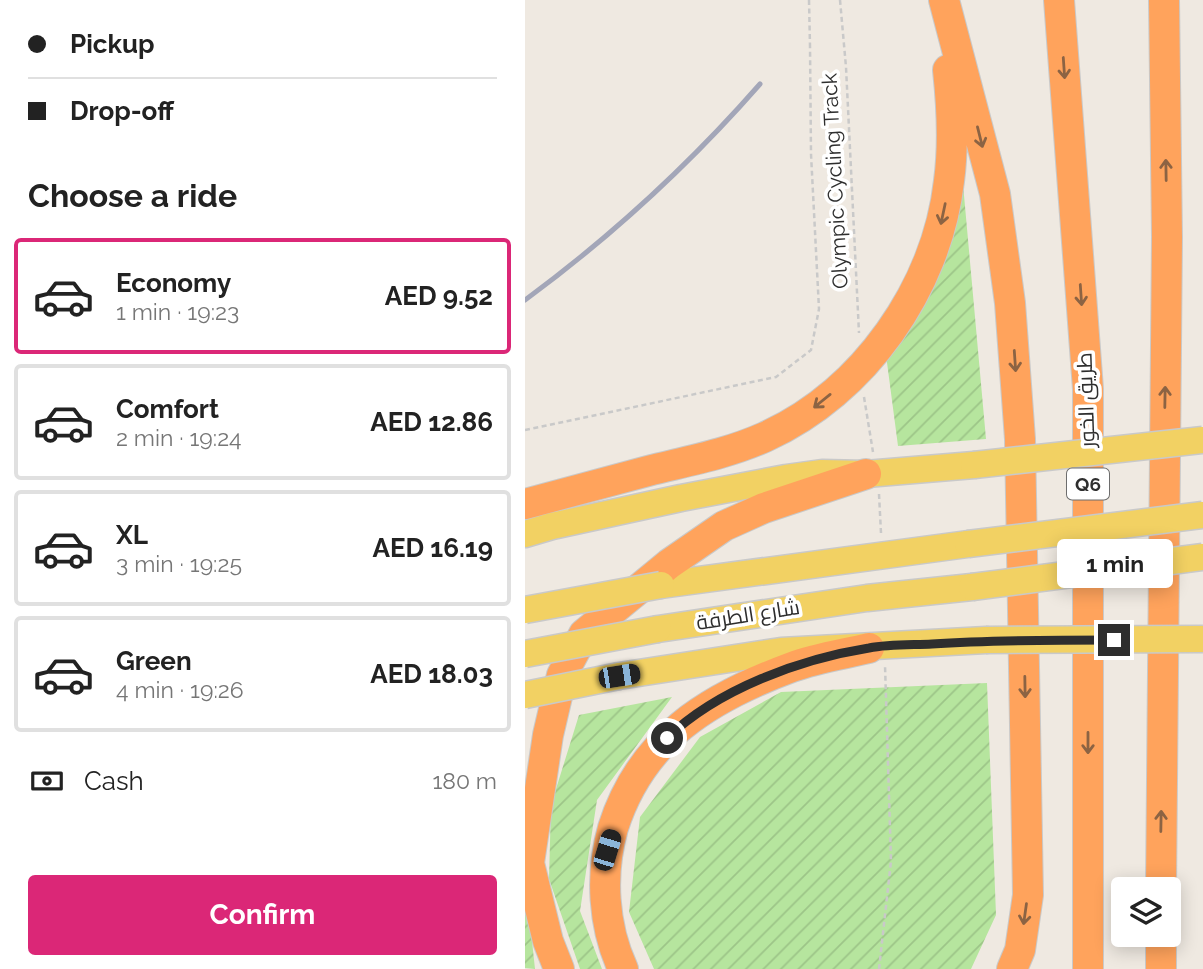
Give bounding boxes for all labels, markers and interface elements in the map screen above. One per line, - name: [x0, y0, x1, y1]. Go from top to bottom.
- text: Pickup: [70, 29, 155, 59]
- one-way arrow: [1058, 56, 1071, 79]
- street label: Olympic Cycling Track: [816, 73, 853, 289]
- text: Drop-off: [70, 96, 174, 126]
- one-way arrow: [974, 125, 987, 148]
- one-way arrow: [1159, 159, 1173, 182]
- text: Choose a ride: [28, 177, 237, 214]
- one-way arrow: [935, 202, 949, 225]
- icon: car: [32, 265, 95, 328]
- text: Economy: [116, 268, 231, 298]
- text: AED 9.52: [385, 281, 493, 311]
- one-way arrow: [1075, 283, 1088, 306]
- text: 1 min · 19:23: [116, 298, 239, 325]
- one-way arrow: [1008, 350, 1021, 373]
- street label: طريق الخور: [1071, 352, 1101, 449]
- one-way arrow: [1158, 386, 1172, 409]
- icon: car: [32, 391, 95, 454]
- one-way arrow: [814, 393, 832, 409]
- text: Comfort: [116, 394, 219, 424]
- text: AED 12.86: [370, 407, 493, 437]
- text: 2 min · 19:24: [116, 424, 242, 451]
- road number: Q6: [1067, 468, 1109, 499]
- icon: car: [32, 517, 95, 580]
- text: XL: [116, 520, 148, 550]
- text: AED 16.19: [372, 533, 493, 563]
- callout: 1 min: [1056, 538, 1172, 588]
- text: 3 min · 19:25: [116, 550, 242, 577]
- text: 1 min: [1086, 550, 1144, 577]
- street label: شارع الطرفة: [694, 594, 802, 637]
- route end: [1098, 624, 1130, 656]
- icon: car: [32, 643, 95, 706]
- text: Green: [116, 646, 192, 676]
- text: AED 18.03: [370, 659, 493, 689]
- car: [597, 662, 642, 690]
- one-way arrow: [1018, 675, 1031, 698]
- text: 4 min · 19:26: [116, 676, 244, 703]
- route start: [651, 722, 683, 754]
- one-way arrow: [1081, 731, 1095, 754]
- icon: cash: [28, 762, 66, 800]
- text: Cash: [84, 766, 144, 796]
- text: 180 m: [432, 767, 497, 794]
- one-way arrow: [1154, 810, 1168, 833]
- car: [591, 827, 624, 873]
- button: Confirm: [28, 875, 497, 955]
- map controls: [1111, 877, 1181, 947]
- button: layers: [1111, 877, 1181, 947]
- one-way arrow: [1019, 902, 1032, 925]

